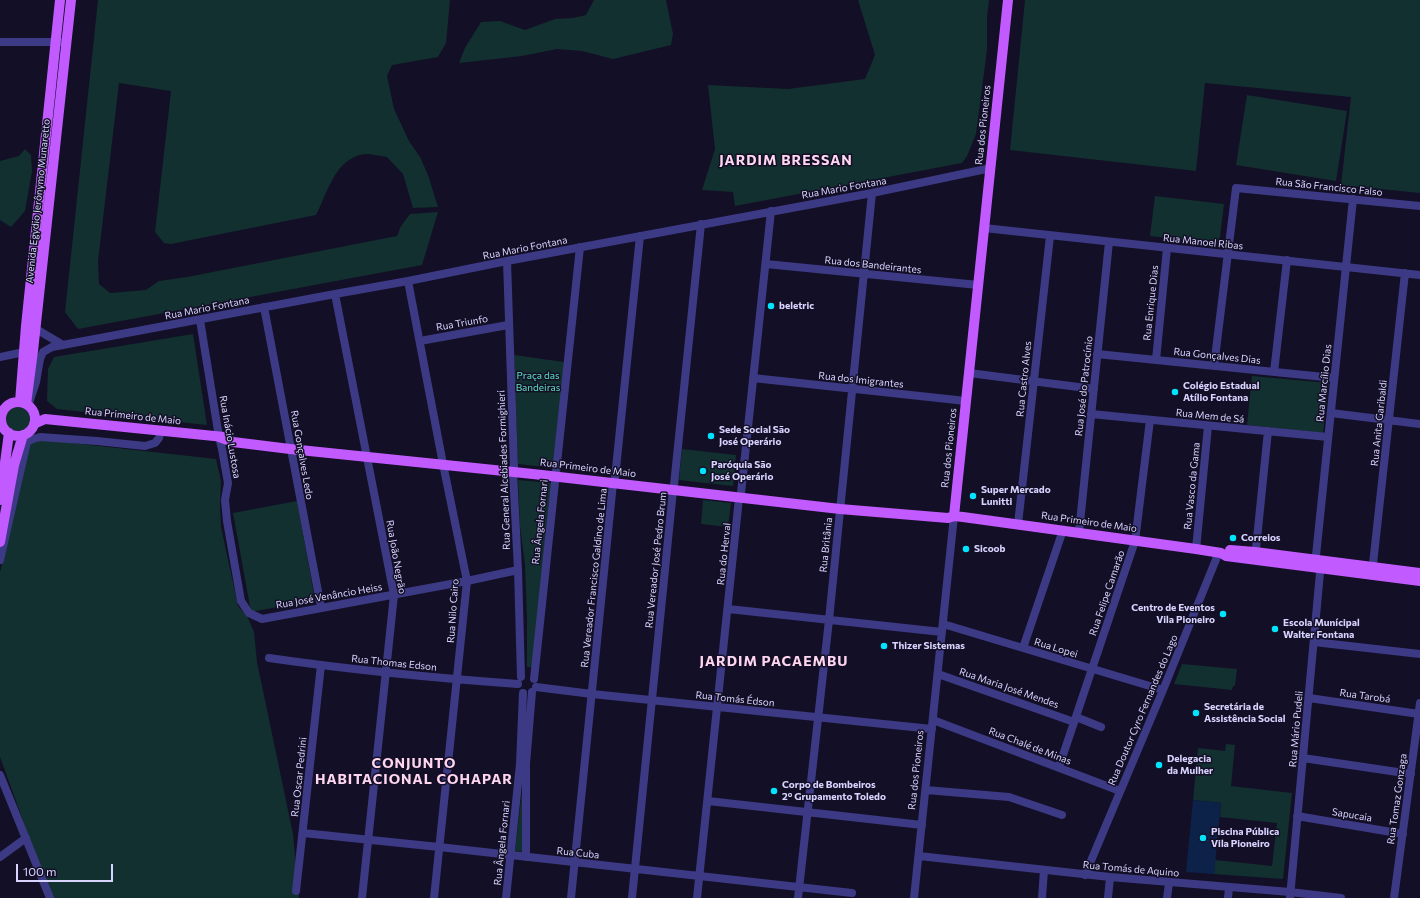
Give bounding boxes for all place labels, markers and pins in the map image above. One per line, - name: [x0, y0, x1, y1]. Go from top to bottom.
- place label: beletric: [779, 300, 814, 312]
- marker: beletric: [766, 301, 776, 311]
- place label: Colégio Estadual Atílio Fontana: [1183, 380, 1260, 404]
- marker: Colégio Estadual Atílio Fontana: [1170, 387, 1180, 397]
- place label: Sede Social São José Operário: [719, 424, 790, 448]
- marker: Sede Social São José Operário: [706, 431, 716, 441]
- place label: Paróquia São José Operário: [711, 459, 773, 482]
- marker: Paróquia São José Operário: [698, 466, 708, 476]
- place label: Super Mercado Lunitti: [981, 484, 1051, 508]
- marker: Super Mercado Lunitti: [968, 491, 978, 501]
- place label: Correios: [1241, 532, 1281, 544]
- marker: Correios: [1228, 533, 1238, 543]
- place label: Sicoob: [974, 543, 1006, 555]
- marker: Sicoob: [961, 544, 971, 554]
- place label: Centro de Eventos Vila Pioneiro: [1131, 602, 1215, 626]
- marker: Centro de Eventos Vila Pioneiro: [1218, 609, 1228, 619]
- place label: Escola Munícipal Walter Fontana: [1283, 617, 1360, 640]
- marker: Escola Munícipal Walter Fontana: [1270, 624, 1280, 634]
- place label: Thizer Sistemas: [892, 640, 965, 652]
- marker: Thizer Sistemas: [879, 641, 889, 651]
- place label: Secretária de Assistência Social: [1204, 701, 1286, 724]
- marker: Secretária de Assistência Social: [1191, 708, 1201, 718]
- place label: Delegacia da Mulher: [1167, 753, 1213, 776]
- marker: Delegacia da Mulher: [1154, 760, 1164, 770]
- place label: Corpo de Bombeiros 2º Grupamento Toledo: [782, 779, 886, 802]
- marker: Corpo de Bombeiros 2º Grupamento Toledo: [769, 786, 779, 796]
- place label: Piscina Pública Vila Pioneiro: [1211, 826, 1279, 850]
- marker: Piscina Pública Vila Pioneiro: [1198, 833, 1208, 843]

